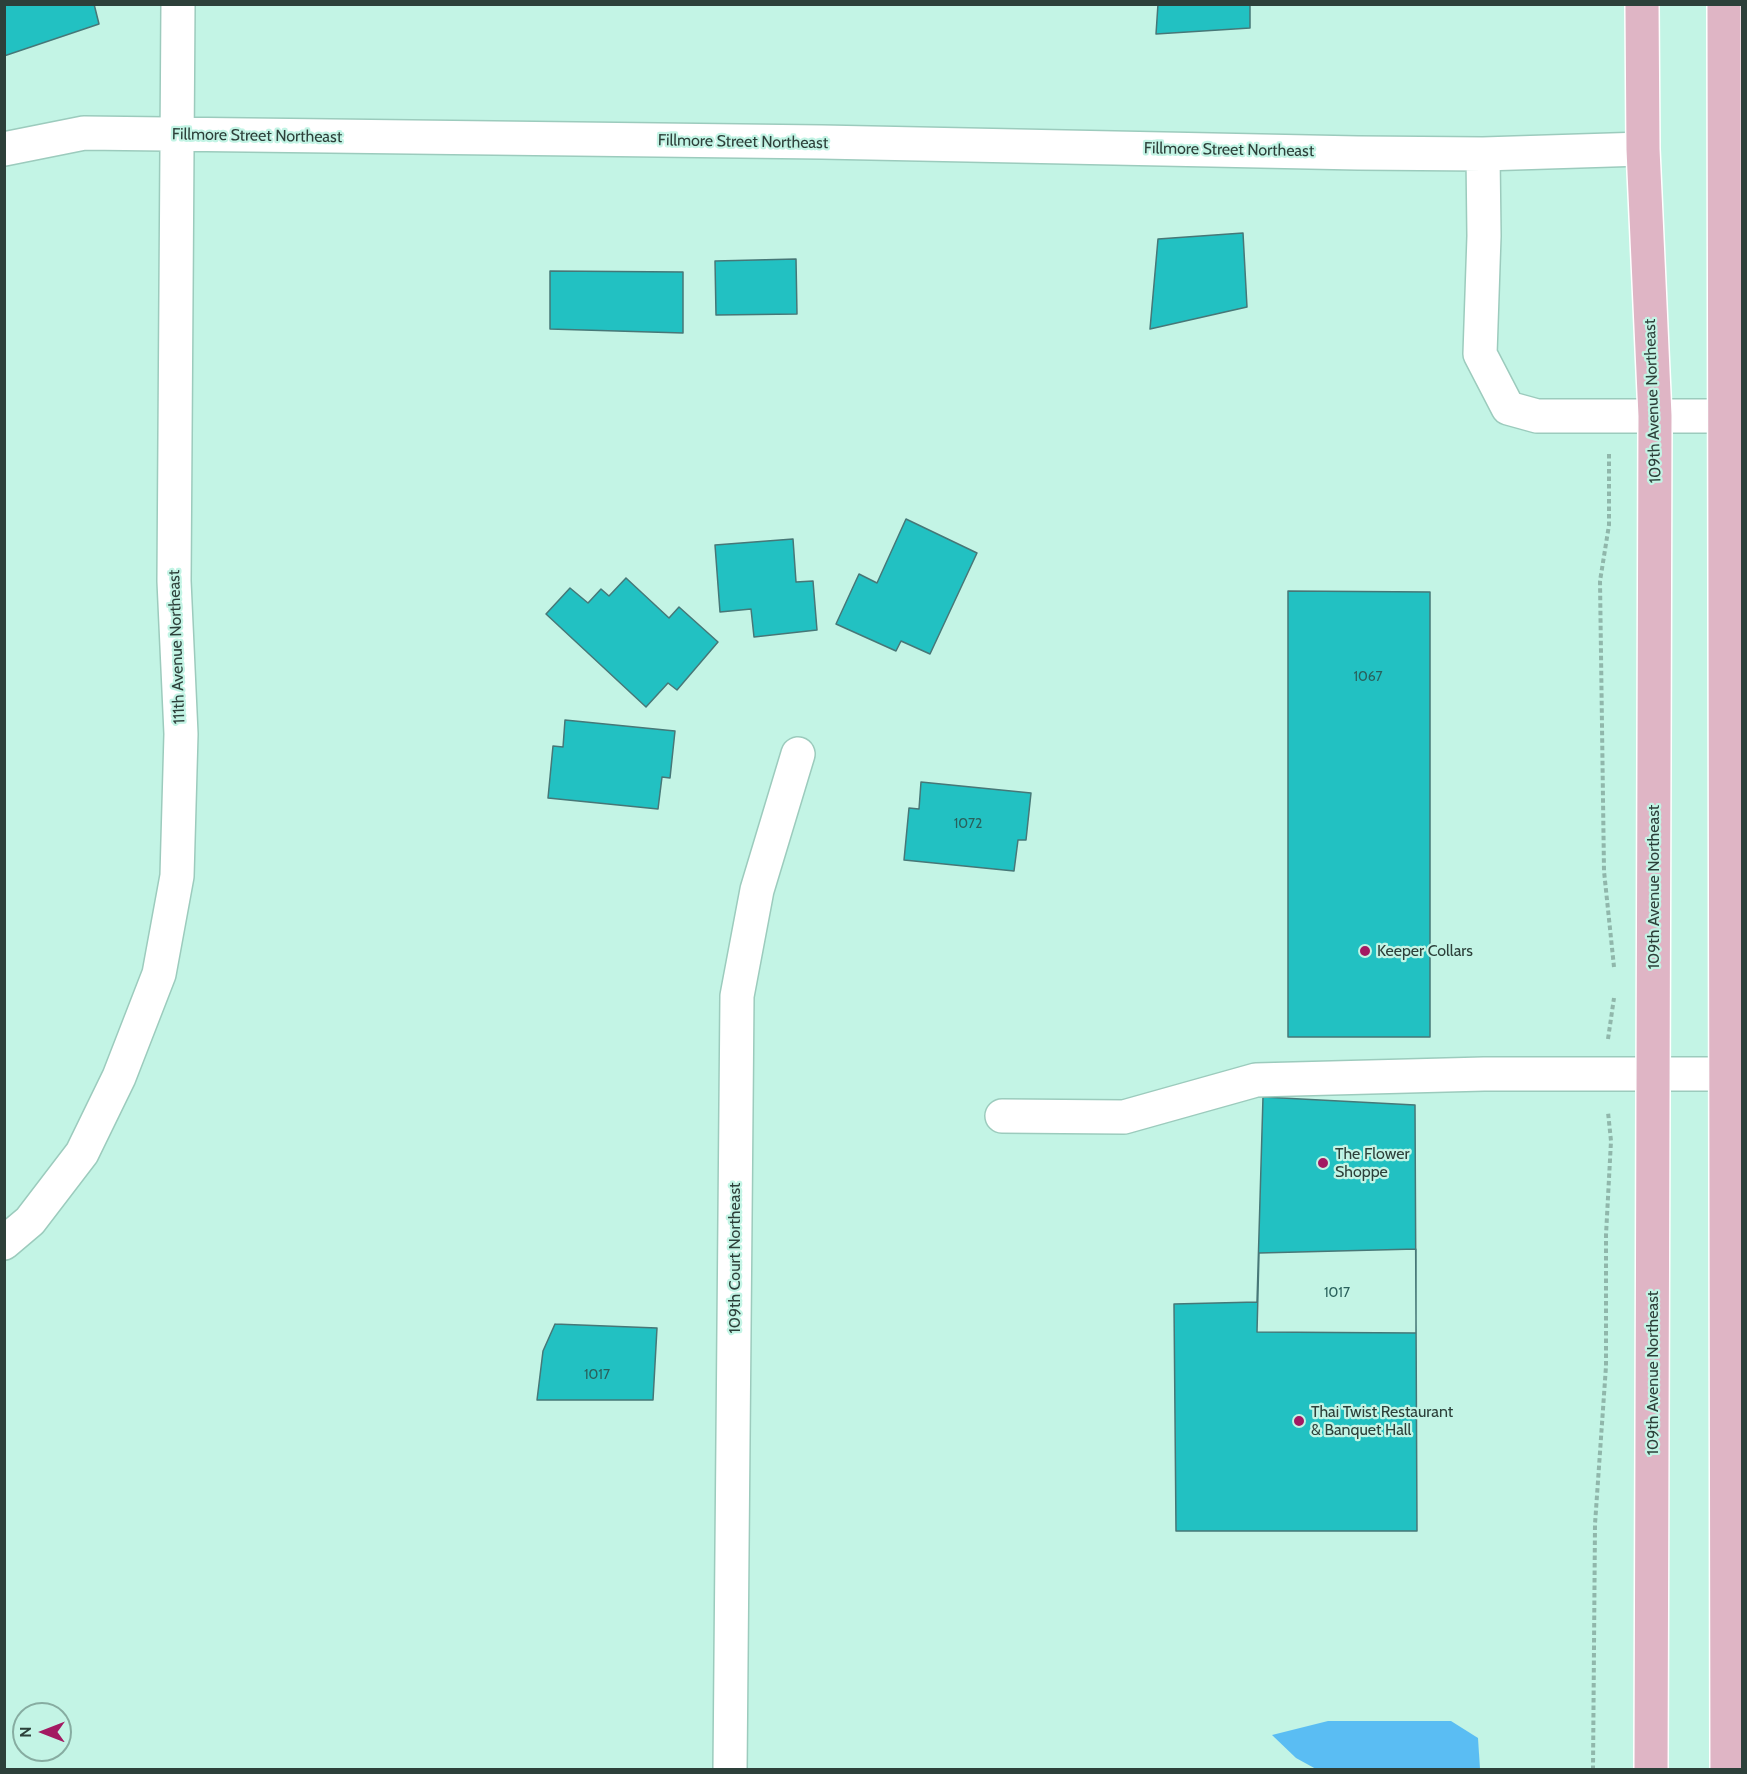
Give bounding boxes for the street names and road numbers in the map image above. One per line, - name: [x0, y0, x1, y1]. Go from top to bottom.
- street label: Fillmore Street Northeast: [172, 125, 342, 147]
- street label: Fillmore Street Northeast: [658, 131, 828, 153]
- street label: Fillmore Street Northeast: [1144, 139, 1314, 161]
- street label: 109th Avenue Northeast: [1641, 319, 1665, 483]
- street label: 111th Avenue Northeast: [165, 569, 189, 725]
- street label: 109th Avenue Northeast: [1644, 805, 1664, 969]
- street label: 109th Court Northeast: [725, 1183, 745, 1333]
- street label: 109th Avenue Northeast: [1643, 1291, 1663, 1455]

